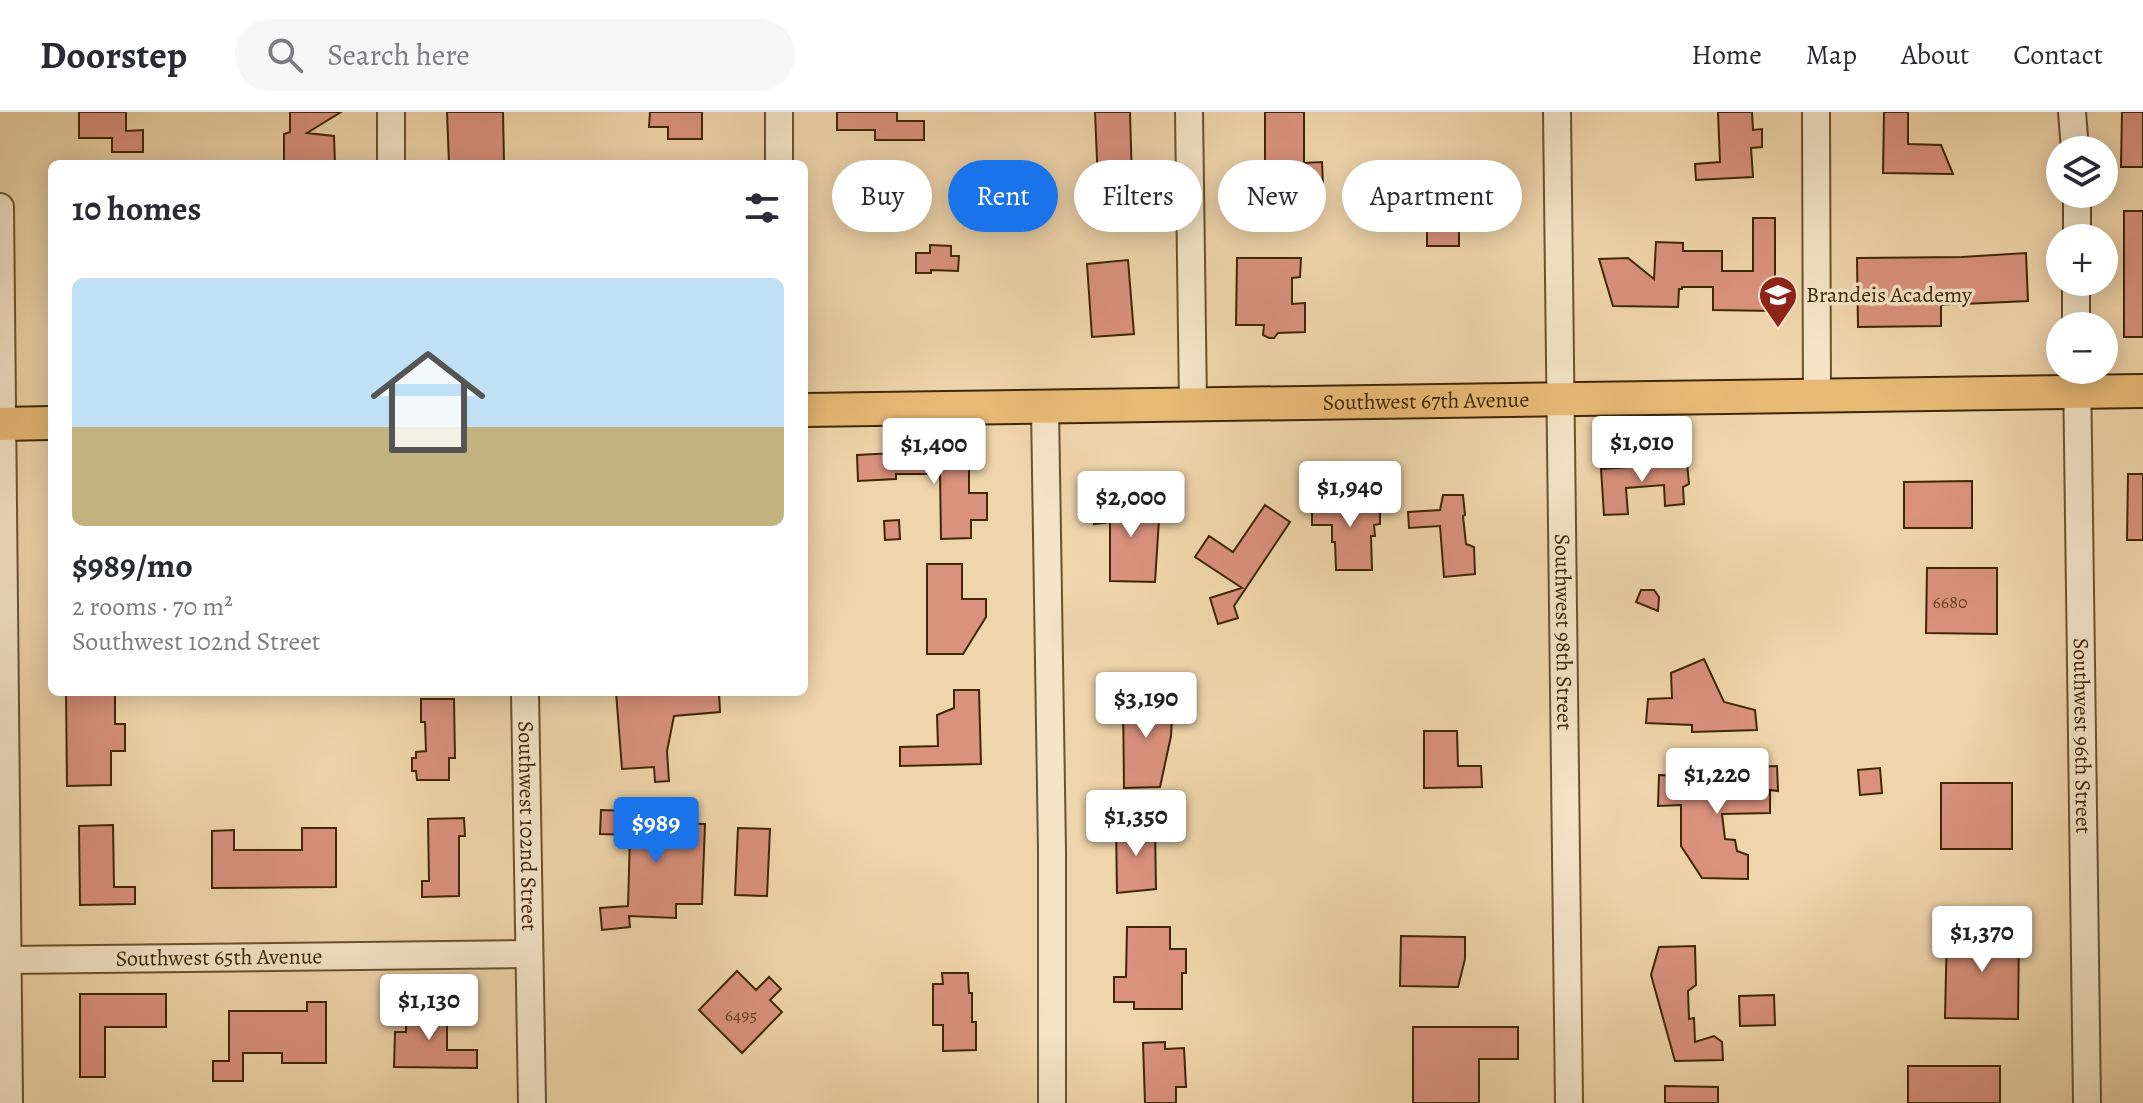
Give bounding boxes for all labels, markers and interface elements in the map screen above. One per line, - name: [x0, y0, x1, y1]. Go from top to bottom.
- search box: [235, 19, 795, 91]
- text: Doorstep: [40, 29, 187, 81]
- icon: search: [263, 33, 307, 77]
- text: Search here: [327, 35, 470, 75]
- text: Home: [1691, 36, 1762, 74]
- text: Map: [1806, 36, 1857, 74]
- text: About: [1901, 36, 1969, 74]
- text: Contact: [2013, 36, 2103, 74]
- map controls: [2046, 136, 2118, 384]
- button: layers: [2046, 136, 2118, 208]
- chip: Buy: [832, 160, 932, 232]
- chip: Rent: [948, 160, 1058, 232]
- chip: Filters: [1074, 160, 1202, 232]
- chip: New: [1218, 160, 1326, 232]
- chip: Apartment: [1342, 160, 1522, 232]
- text: 10 homes: [72, 185, 201, 232]
- icon: filters: [740, 186, 784, 230]
- button: +: [2046, 224, 2118, 296]
- school or university icon: Brandeis Academy: [1757, 274, 1799, 329]
- place label: Brandeis Academy: [1806, 280, 1972, 310]
- button: −: [2046, 312, 2118, 384]
- icon: home: [356, 330, 500, 474]
- street label: Southwest 67th Avenue: [1322, 385, 1529, 418]
- pin: $1,010: [1577, 416, 1707, 484]
- pin: $1,400: [869, 418, 999, 486]
- text: $1,010: [1610, 424, 1674, 459]
- text: $1,400: [901, 426, 967, 461]
- pin: $1,940: [1285, 461, 1415, 529]
- text: $1,940: [1317, 469, 1383, 504]
- pin: $2,000: [1066, 471, 1196, 539]
- text: $2,000: [1096, 479, 1166, 514]
- street label: Southwest 98th Street: [1547, 534, 1579, 730]
- text: $989/mo: [72, 542, 193, 589]
- text: 2 rooms · 70 m²: [72, 589, 233, 624]
- house number: 6680: [1933, 590, 1967, 614]
- text: Southwest 102nd Street: [72, 624, 320, 659]
- street label: Southwest 96th Street: [2066, 638, 2098, 834]
- pin: $3,190: [1081, 672, 1211, 740]
- text: $3,190: [1114, 680, 1178, 715]
- street label: Southwest 102nd Street: [510, 721, 544, 931]
- pin: $1,220: [1652, 748, 1782, 816]
- text: $1,220: [1684, 756, 1750, 791]
- pin: $1,350: [1071, 790, 1201, 858]
- pin: $989: [609, 797, 703, 865]
- text: $1,350: [1104, 798, 1168, 833]
- text: $989: [632, 805, 680, 840]
- pin: $1,370: [1917, 906, 2047, 974]
- text: $1,370: [1950, 914, 2014, 949]
- street label: Southwest 65th Avenue: [115, 941, 323, 974]
- pin: $1,130: [364, 974, 494, 1042]
- text: $1,130: [398, 982, 460, 1017]
- house number: 6495: [725, 1003, 757, 1027]

